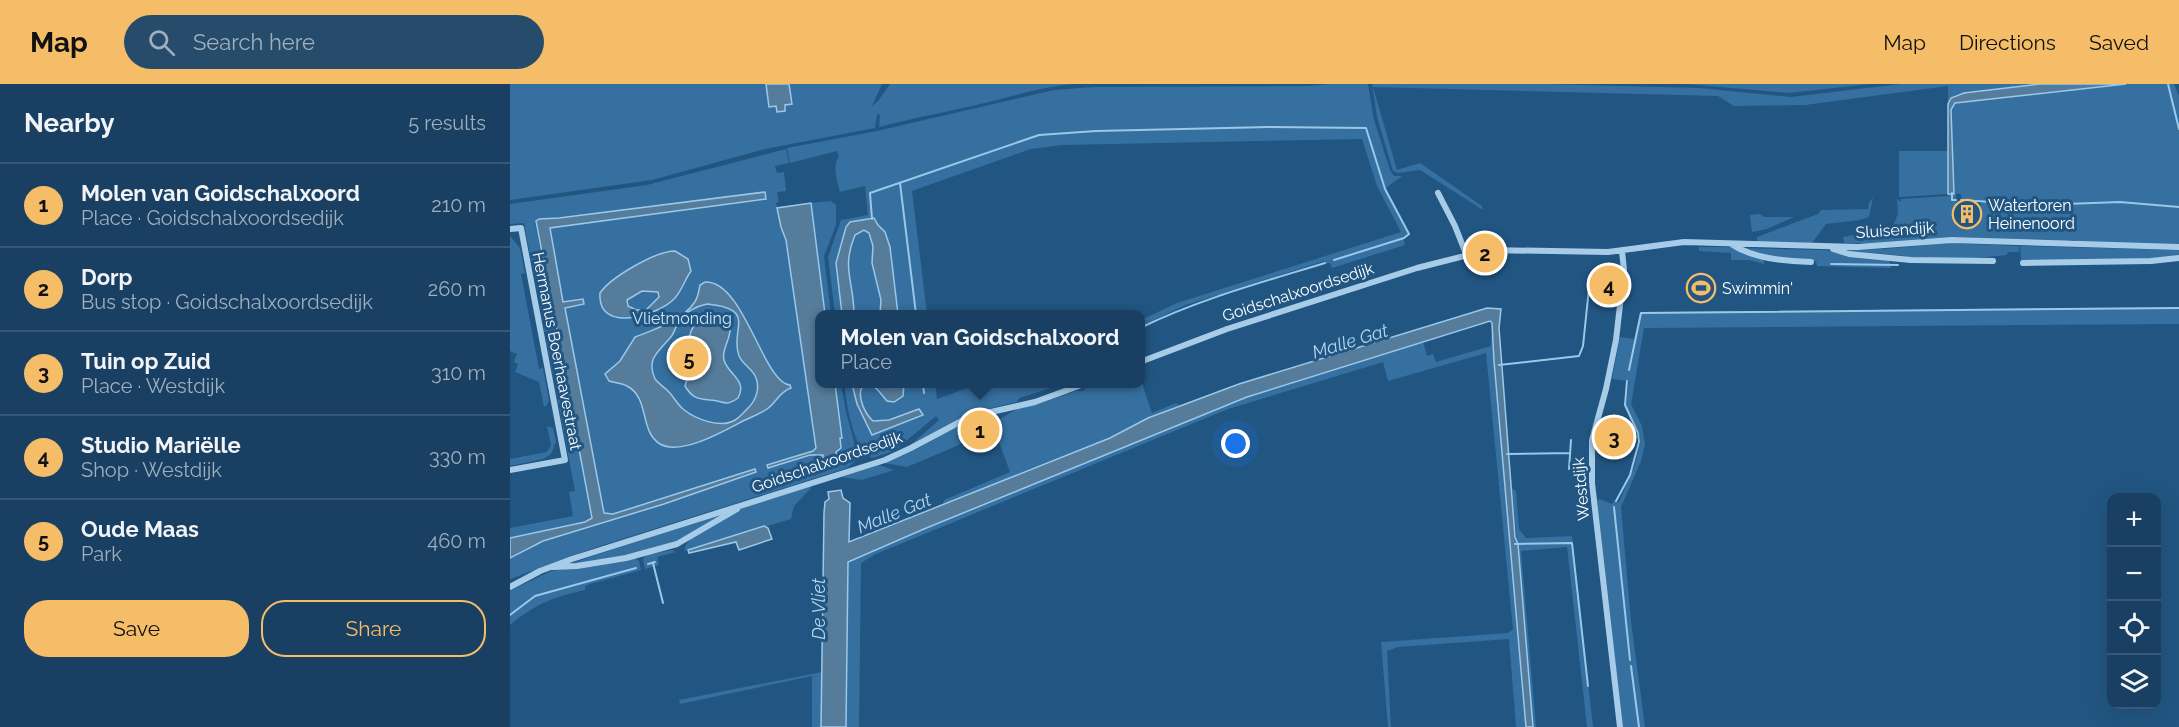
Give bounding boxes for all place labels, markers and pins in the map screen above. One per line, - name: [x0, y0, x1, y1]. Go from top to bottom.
- place label: Watertoren Heinenoord: [1988, 196, 2075, 233]
- building icon: Watertoren Heinenoord: [1951, 198, 1983, 230]
- pin: 2: [1466, 230, 1504, 276]
- pin: 4: [1590, 262, 1628, 308]
- sports icon: Swimmin': [1685, 272, 1717, 304]
- place label: Swimmin': [1722, 279, 1793, 298]
- pin: 5: [670, 336, 708, 380]
- pin: 1: [960, 408, 1000, 452]
- pin: 3: [1594, 414, 1634, 460]

